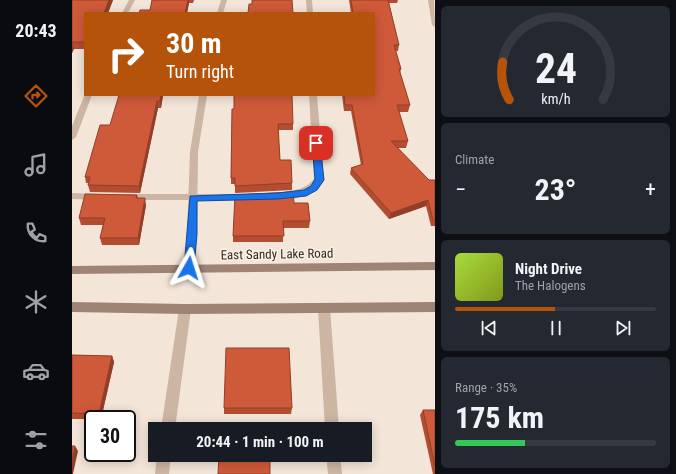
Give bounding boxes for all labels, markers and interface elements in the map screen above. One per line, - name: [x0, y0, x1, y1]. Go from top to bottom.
- text: 20:43: [15, 20, 57, 41]
- text: 30 m: [166, 27, 222, 60]
- icon: right: [100, 28, 152, 80]
- text: 24: [534, 43, 577, 92]
- text: Turn right: [166, 61, 234, 82]
- icon: directions: [22, 82, 50, 110]
- text: km/h: [541, 90, 570, 106]
- pin: [299, 126, 333, 160]
- icon: arrive: [305, 132, 327, 154]
- icon: music: [22, 151, 50, 179]
- text: Climate: [455, 152, 494, 167]
- text: 23°: [535, 172, 577, 207]
- text: −: [455, 177, 466, 202]
- text: +: [645, 177, 656, 202]
- icon: phone: [22, 219, 50, 247]
- street label: East Sandy Lake Road: [220, 246, 334, 262]
- position arrow: [168, 247, 210, 289]
- text: Night Drive: [515, 260, 582, 278]
- text: The Halogens: [515, 278, 586, 293]
- icon: climate: [22, 288, 50, 316]
- icon: previous: [478, 317, 500, 339]
- icon: pause: [545, 317, 567, 339]
- icon: next: [612, 317, 634, 339]
- icon: car: [22, 357, 50, 385]
- text: Range · 35%: [455, 380, 517, 395]
- text: 175 km: [455, 400, 544, 435]
- speed limit sign: 30: [84, 410, 136, 462]
- icon: filters: [22, 426, 50, 454]
- text: 20:44 · 1 min · 100 m: [196, 433, 324, 451]

